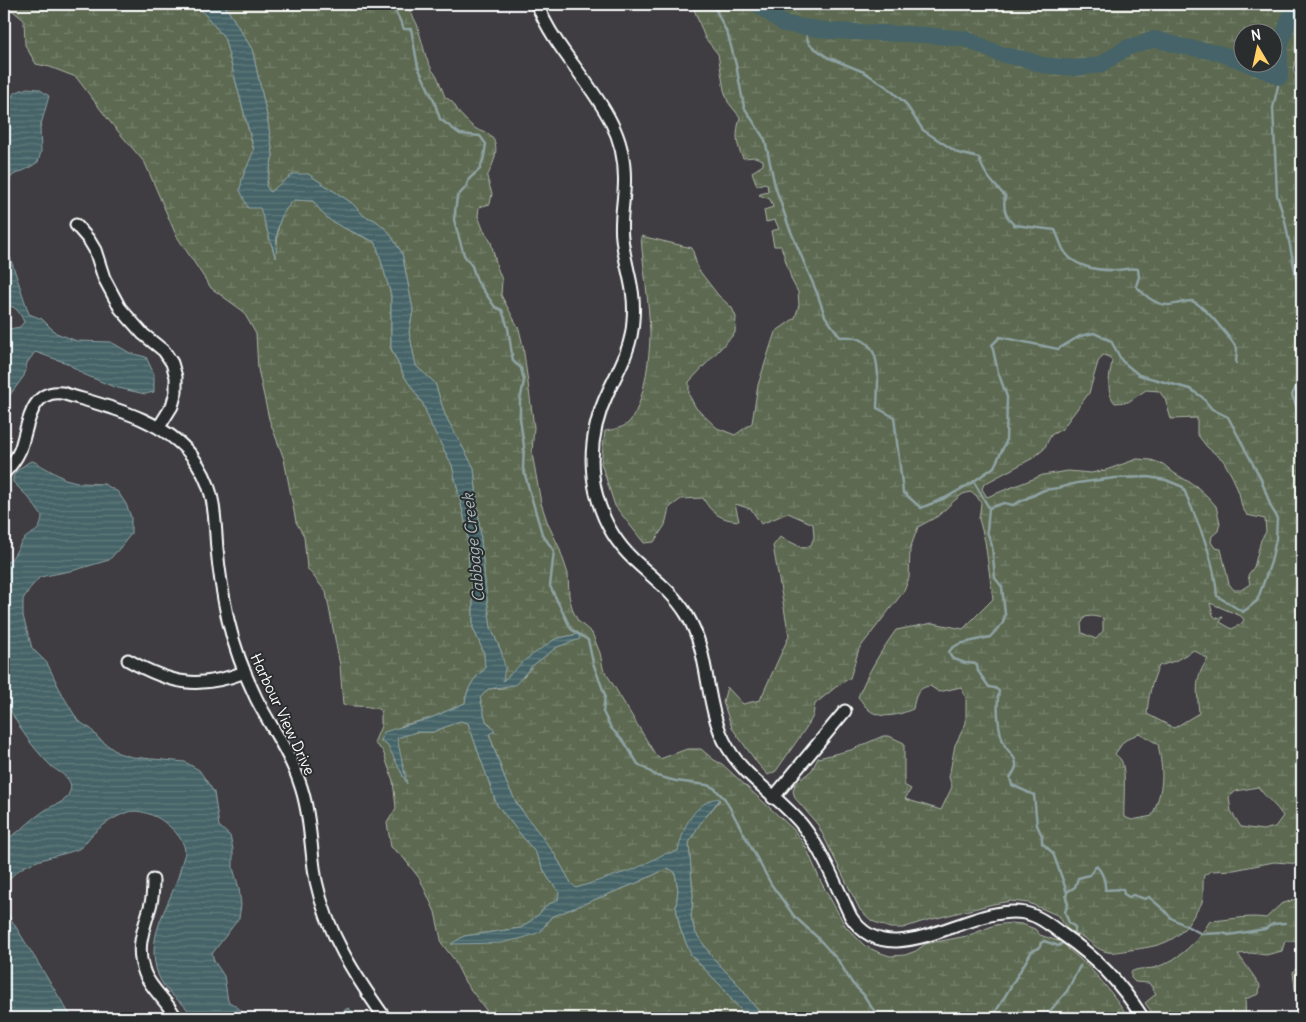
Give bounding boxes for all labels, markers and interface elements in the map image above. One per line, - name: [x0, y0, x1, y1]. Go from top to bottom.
- north arrow: [1234, 22, 1284, 72]
- text: N: [1250, 26, 1262, 45]
- water label: Cabbage Creek: [457, 491, 489, 604]
- street label: Harbour View Drive: [246, 650, 320, 778]

